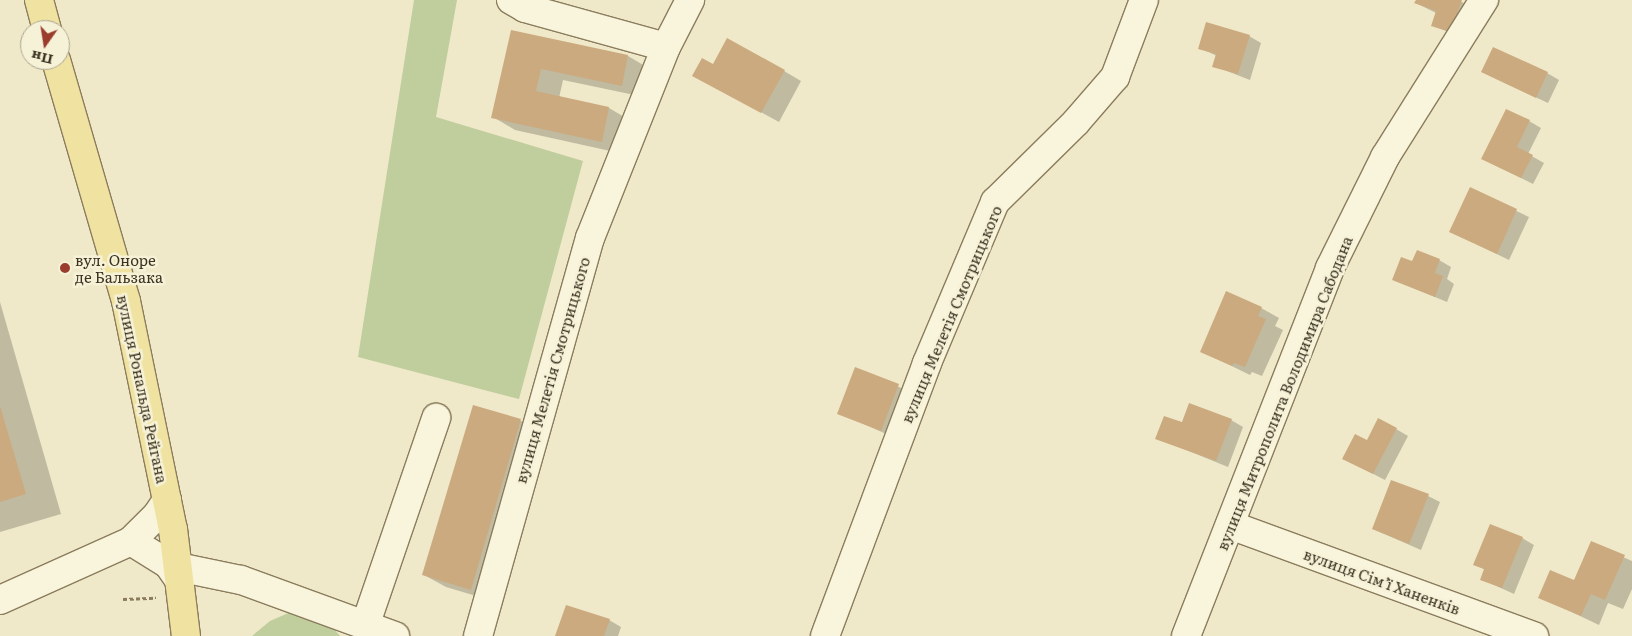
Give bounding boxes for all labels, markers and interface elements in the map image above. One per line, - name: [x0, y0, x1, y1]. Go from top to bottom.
- north arrow: [20, 20, 70, 70]
- text: Пн: [29, 46, 55, 71]
- street label: вулиця Мелетія Смотрицького: [897, 203, 1005, 425]
- street label: вулиця Митрополита Володимира Сабодана: [1212, 233, 1356, 553]
- place label: вул. Оноре де Бальзака: [75, 250, 163, 285]
- street label: вулиця Мелетія Смотрицького: [511, 255, 593, 485]
- marker: вул. Оноре де Бальзака: [59, 262, 71, 274]
- street label: вулиця Рональда Рейгана: [114, 293, 172, 485]
- street label: вулиця Сімʼї Ханенків: [1301, 544, 1463, 618]

